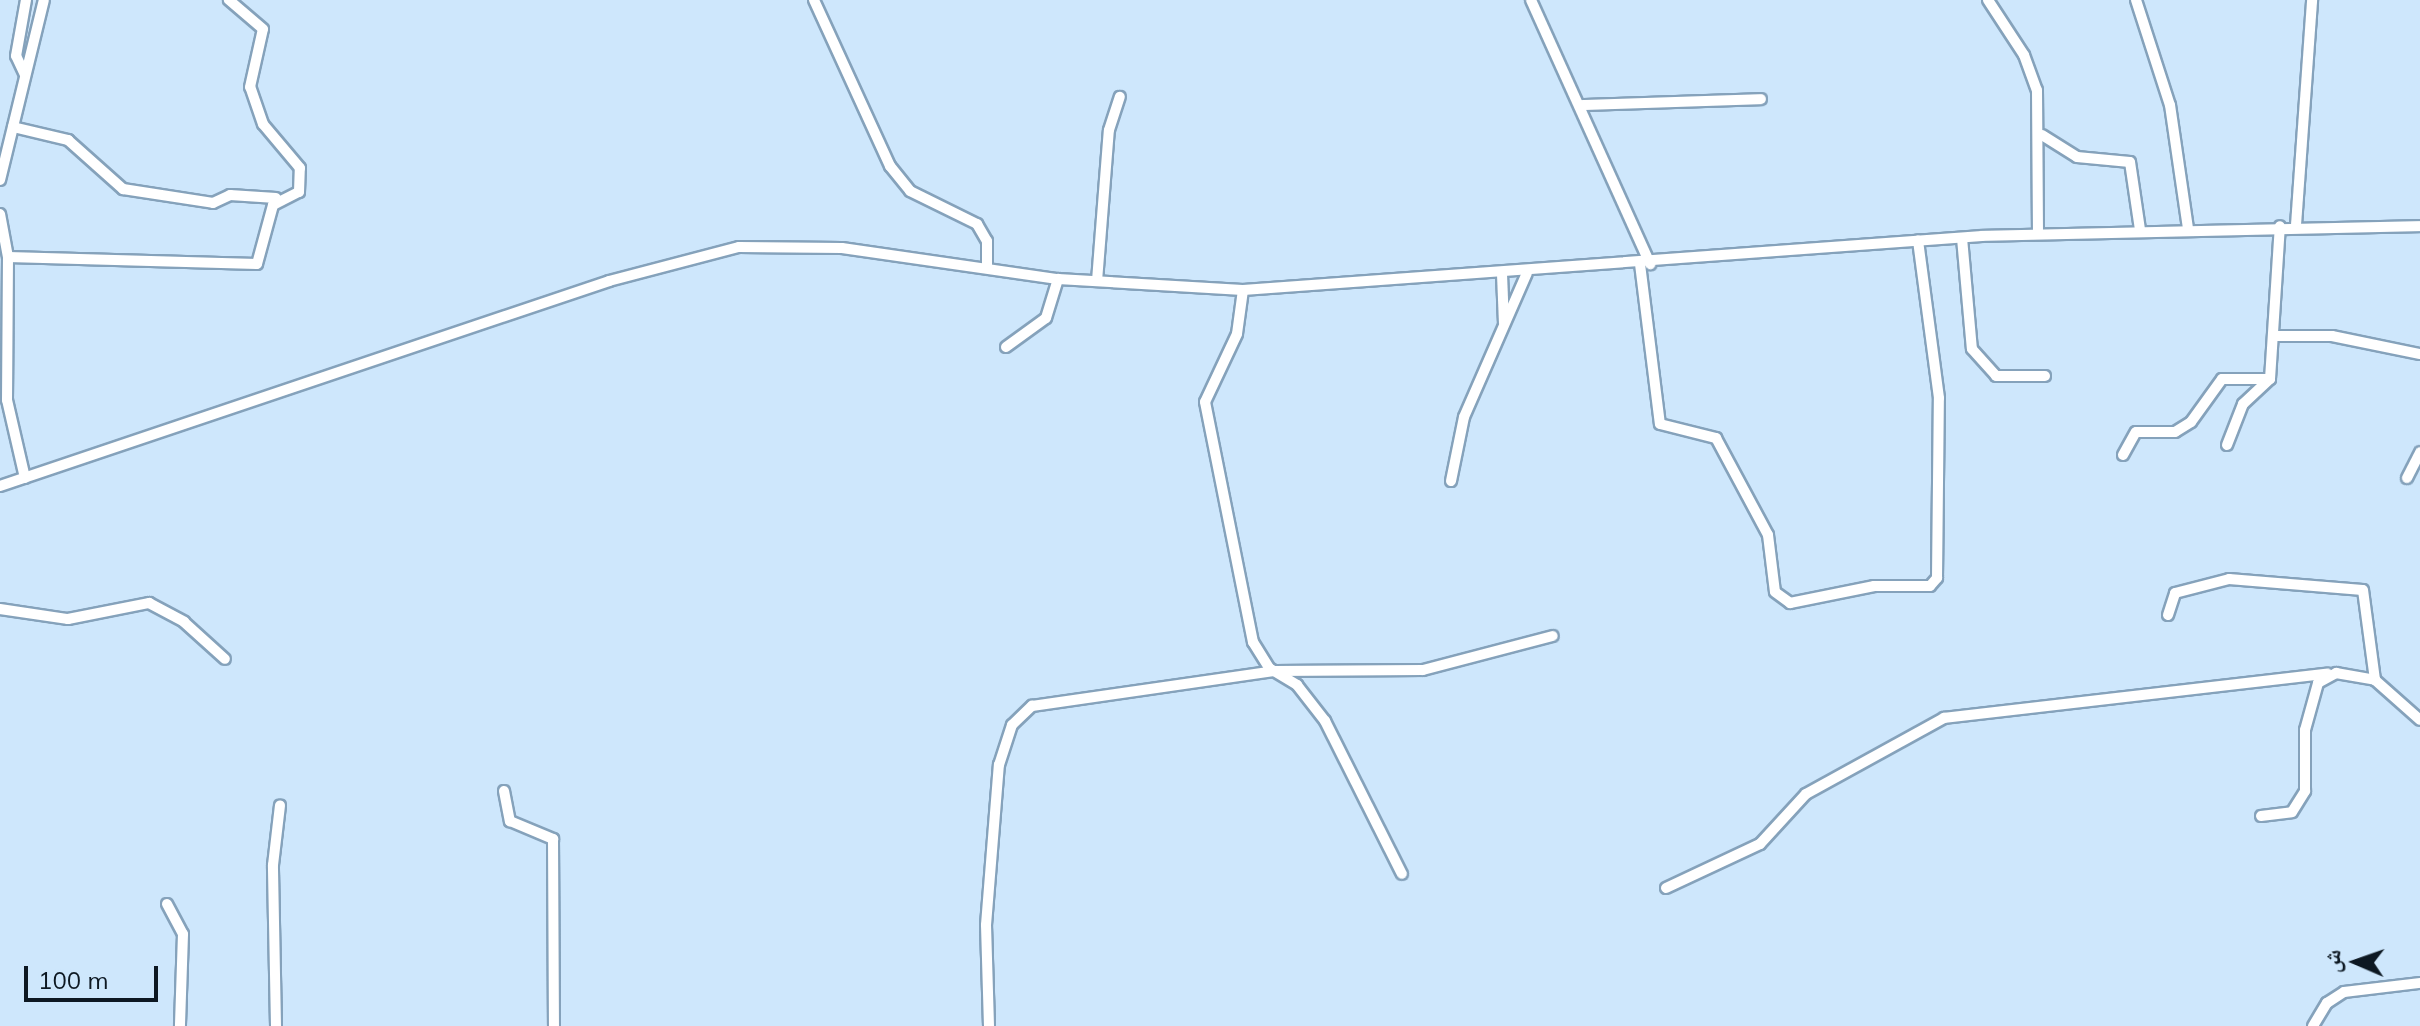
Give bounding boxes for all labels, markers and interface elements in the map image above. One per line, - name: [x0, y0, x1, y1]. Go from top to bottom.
- north arrow: [2316, 922, 2396, 1002]
- text: ش: [2318, 949, 2346, 973]
- scale bar: [28, 950, 162, 1000]
- text: 100 m: [38, 965, 109, 995]

